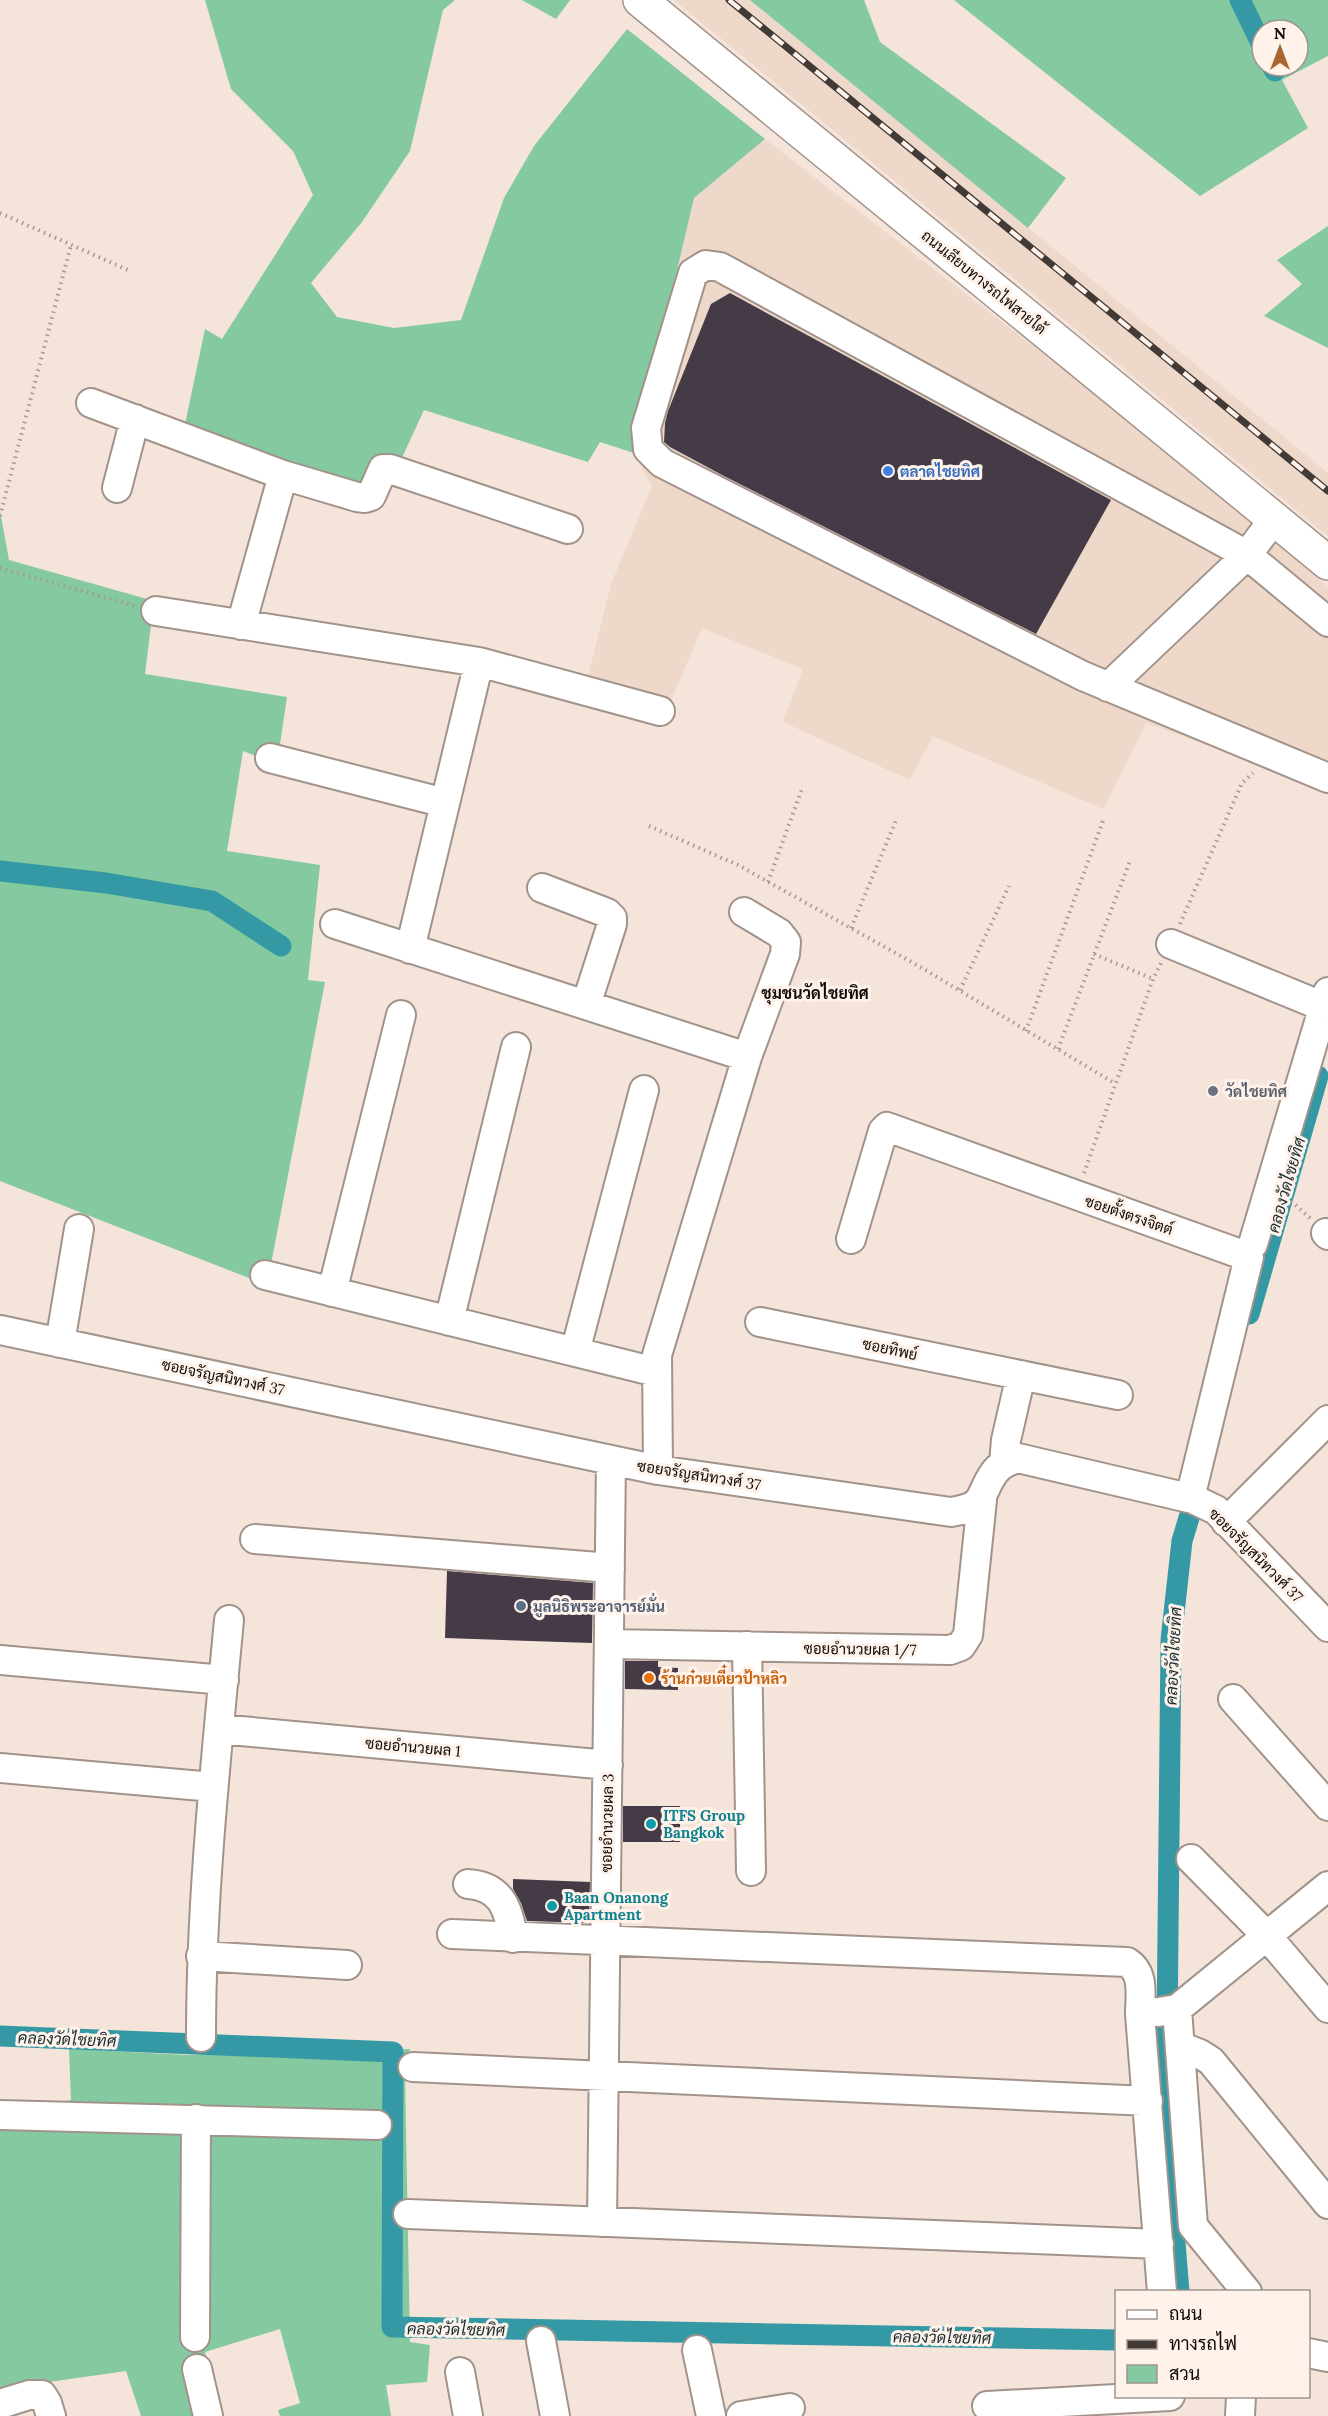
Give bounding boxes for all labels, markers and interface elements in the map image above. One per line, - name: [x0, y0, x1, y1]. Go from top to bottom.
- north arrow: [1250, 18, 1310, 78]
- text: N: [1274, 23, 1286, 43]
- street label: ถนนเลียบทางรถไฟสายใต้: [918, 226, 1051, 339]
- place label: ตลาดไชยทิศ: [900, 462, 980, 481]
- marker: ตลาดไชยทิศ: [881, 464, 895, 478]
- district label: ชุมชนวัดไชยทิศ: [761, 982, 869, 1005]
- place label: วัดไชยทิศ: [1225, 1082, 1287, 1101]
- marker: วัดไชยทิศ: [1206, 1084, 1220, 1098]
- water label: คลองวัดไชยทิศ: [1262, 1134, 1309, 1235]
- street label: ซอยตั้งตรงจิตต์: [1082, 1187, 1177, 1239]
- street label: ซอยทิพย์: [861, 1334, 919, 1364]
- street label: ซอยจรัญสนิทวงศ์ 37: [160, 1355, 286, 1399]
- street label: ซอยจรัญสนิทวงศ์ 37: [636, 1456, 762, 1494]
- street label: ซอยจรัญสนิทวงศ์ 37: [1205, 1504, 1307, 1606]
- place label: มูลนิธิพระอาจารย์มั่น: [533, 1592, 665, 1618]
- marker: มูลนิธิพระอาจารย์มั่น: [514, 1599, 528, 1613]
- water label: คลองวัดไชยทิศ: [1159, 1606, 1186, 1706]
- street label: ซอยอำนวยผล 1/7: [803, 1639, 917, 1660]
- place label: ร้านก๋วยเตี๋ยวป้าหลิว: [661, 1664, 787, 1688]
- marker: ร้านก๋วยเตี๋ยวป้าหลิว: [642, 1671, 656, 1685]
- street label: ซอยอำนวยผล 1: [364, 1733, 462, 1761]
- street label: ซอยอำนวยผล 3: [597, 1773, 617, 1873]
- place label: ITFS Group Bangkok: [663, 1806, 745, 1842]
- marker: ITFS Group Bangkok: [644, 1817, 658, 1831]
- place label: Baan Onanong Apartment: [564, 1888, 669, 1924]
- marker: Baan Onanong Apartment: [545, 1899, 559, 1913]
- water label: คลองวัดไชยทิศ: [17, 2026, 117, 2051]
- legend: [1115, 2290, 1310, 2398]
- text: ถนน: [1169, 2302, 1202, 2325]
- water label: คลองวัดไชยทิศ: [407, 2317, 506, 2340]
- water label: คลองวัดไชยทิศ: [893, 2325, 992, 2348]
- text: ทางรถไฟ: [1169, 2331, 1237, 2355]
- text: สวน: [1169, 2362, 1200, 2385]

